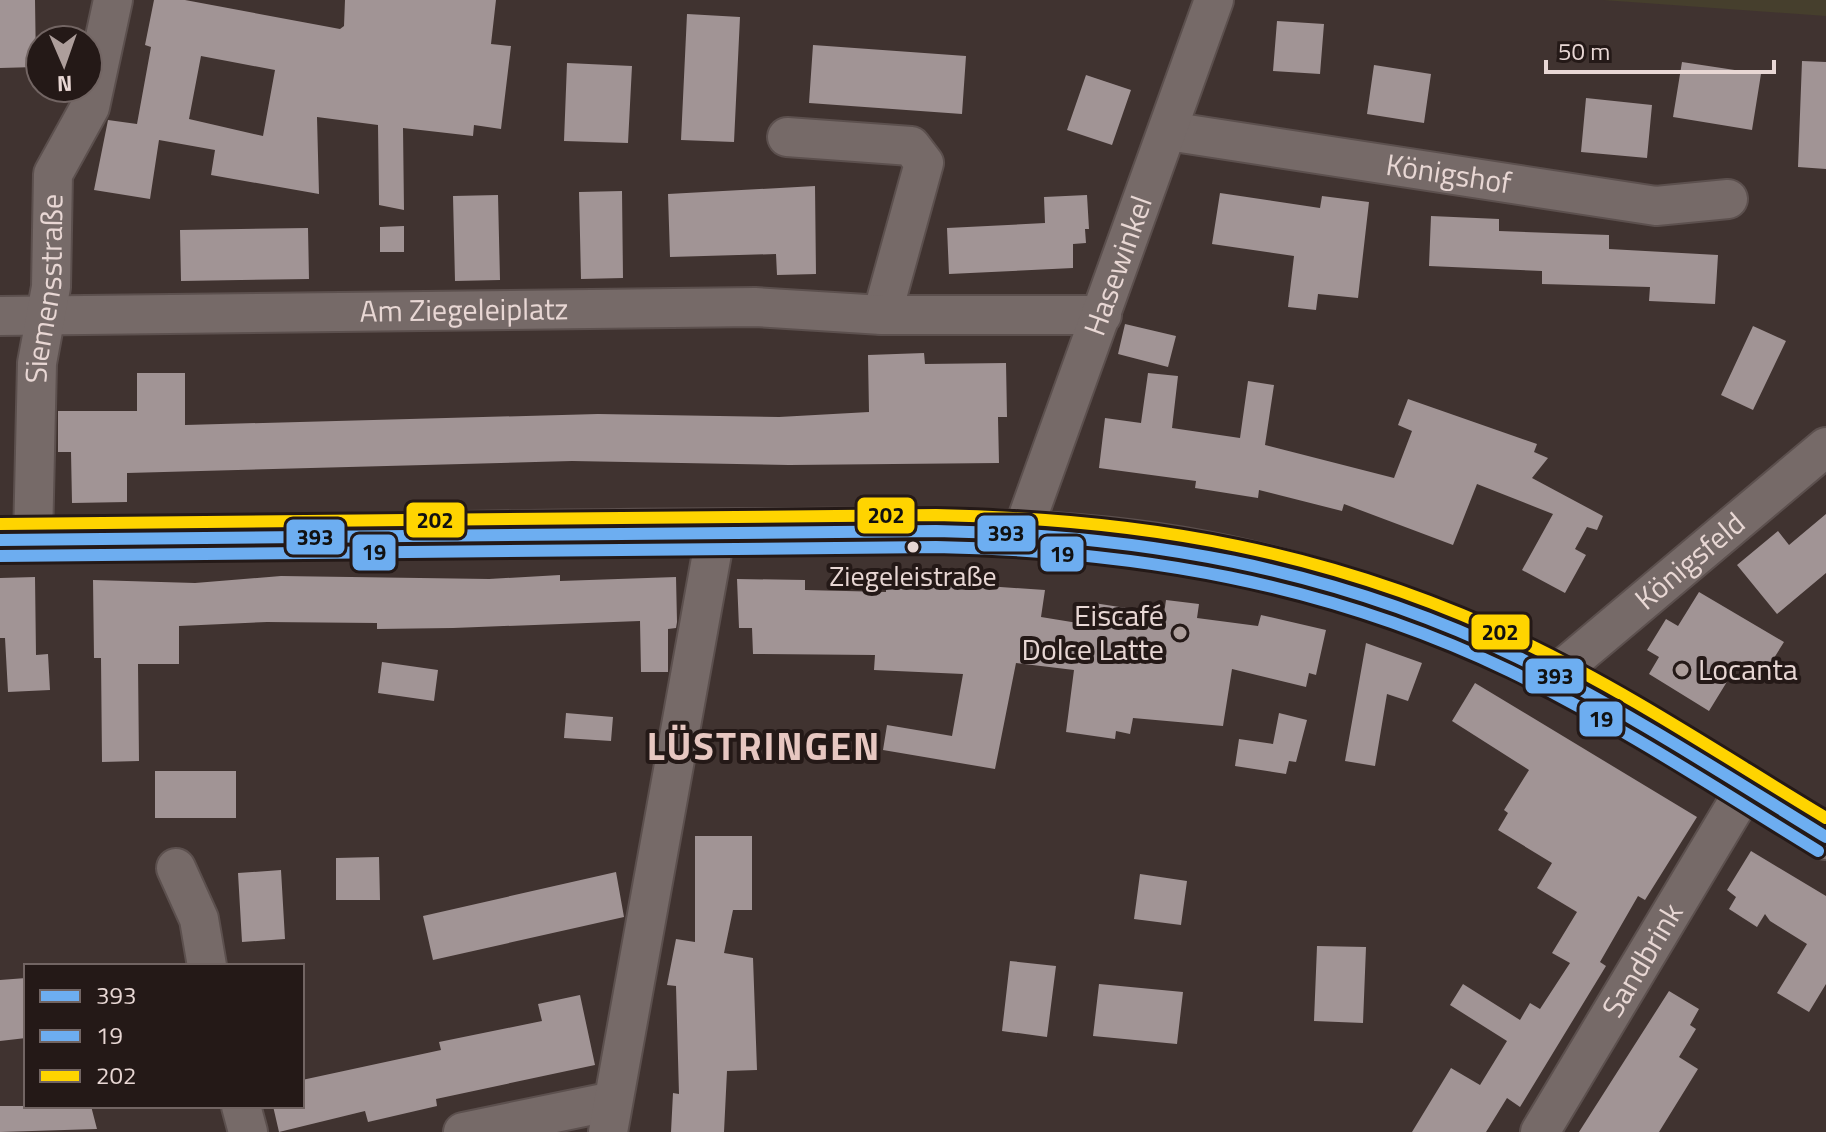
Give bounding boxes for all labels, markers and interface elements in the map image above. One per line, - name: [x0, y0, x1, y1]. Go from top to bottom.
- north arrow: [24, 24, 104, 104]
- scale bar: [1546, 24, 1774, 74]
- text: 50 m: [1558, 33, 1610, 69]
- text: N: [56, 67, 73, 101]
- street label: Königshof: [1383, 141, 1515, 205]
- street label: Hasewinkel: [1071, 189, 1164, 342]
- street label: Siemensstraße: [13, 194, 75, 384]
- street label: Am Ziegeleiplatz: [359, 285, 569, 334]
- line badge: 202: [856, 496, 916, 535]
- text: 202: [868, 498, 904, 532]
- street label: Königsfeld: [1624, 500, 1755, 621]
- line badge: 202: [405, 501, 466, 539]
- text: 202: [417, 503, 453, 537]
- line badge: 393: [976, 514, 1037, 553]
- text: 393: [988, 516, 1024, 550]
- line badge: 393: [285, 518, 346, 556]
- text: 393: [297, 520, 333, 554]
- line badge: 19: [351, 533, 397, 572]
- text: 19: [362, 535, 386, 569]
- line badge: 19: [1039, 535, 1085, 573]
- text: 19: [1050, 537, 1074, 571]
- marker: Ziegeleistraße: [905, 539, 921, 555]
- place label: Ziegeleistraße: [829, 554, 997, 597]
- place label: Eiscafé Dolce Latte: [1022, 592, 1164, 672]
- line badge: 202: [1470, 613, 1531, 651]
- text: 202: [1482, 615, 1518, 649]
- marker: Eiscafé Dolce Latte: [1171, 624, 1189, 642]
- place label: Locanta: [1698, 646, 1798, 692]
- line badge: 393: [1524, 657, 1585, 695]
- text: 393: [1537, 659, 1573, 693]
- marker: Locanta: [1673, 661, 1691, 679]
- line badge: 19: [1578, 700, 1624, 738]
- text: 19: [1589, 702, 1613, 736]
- district label: LÜSTRINGEN: [647, 717, 881, 775]
- street label: Sandbrink: [1590, 894, 1694, 1026]
- legend: [24, 964, 304, 1108]
- text: 393: [96, 977, 136, 1013]
- text: 19: [96, 1017, 123, 1053]
- text: 202: [96, 1057, 136, 1093]

